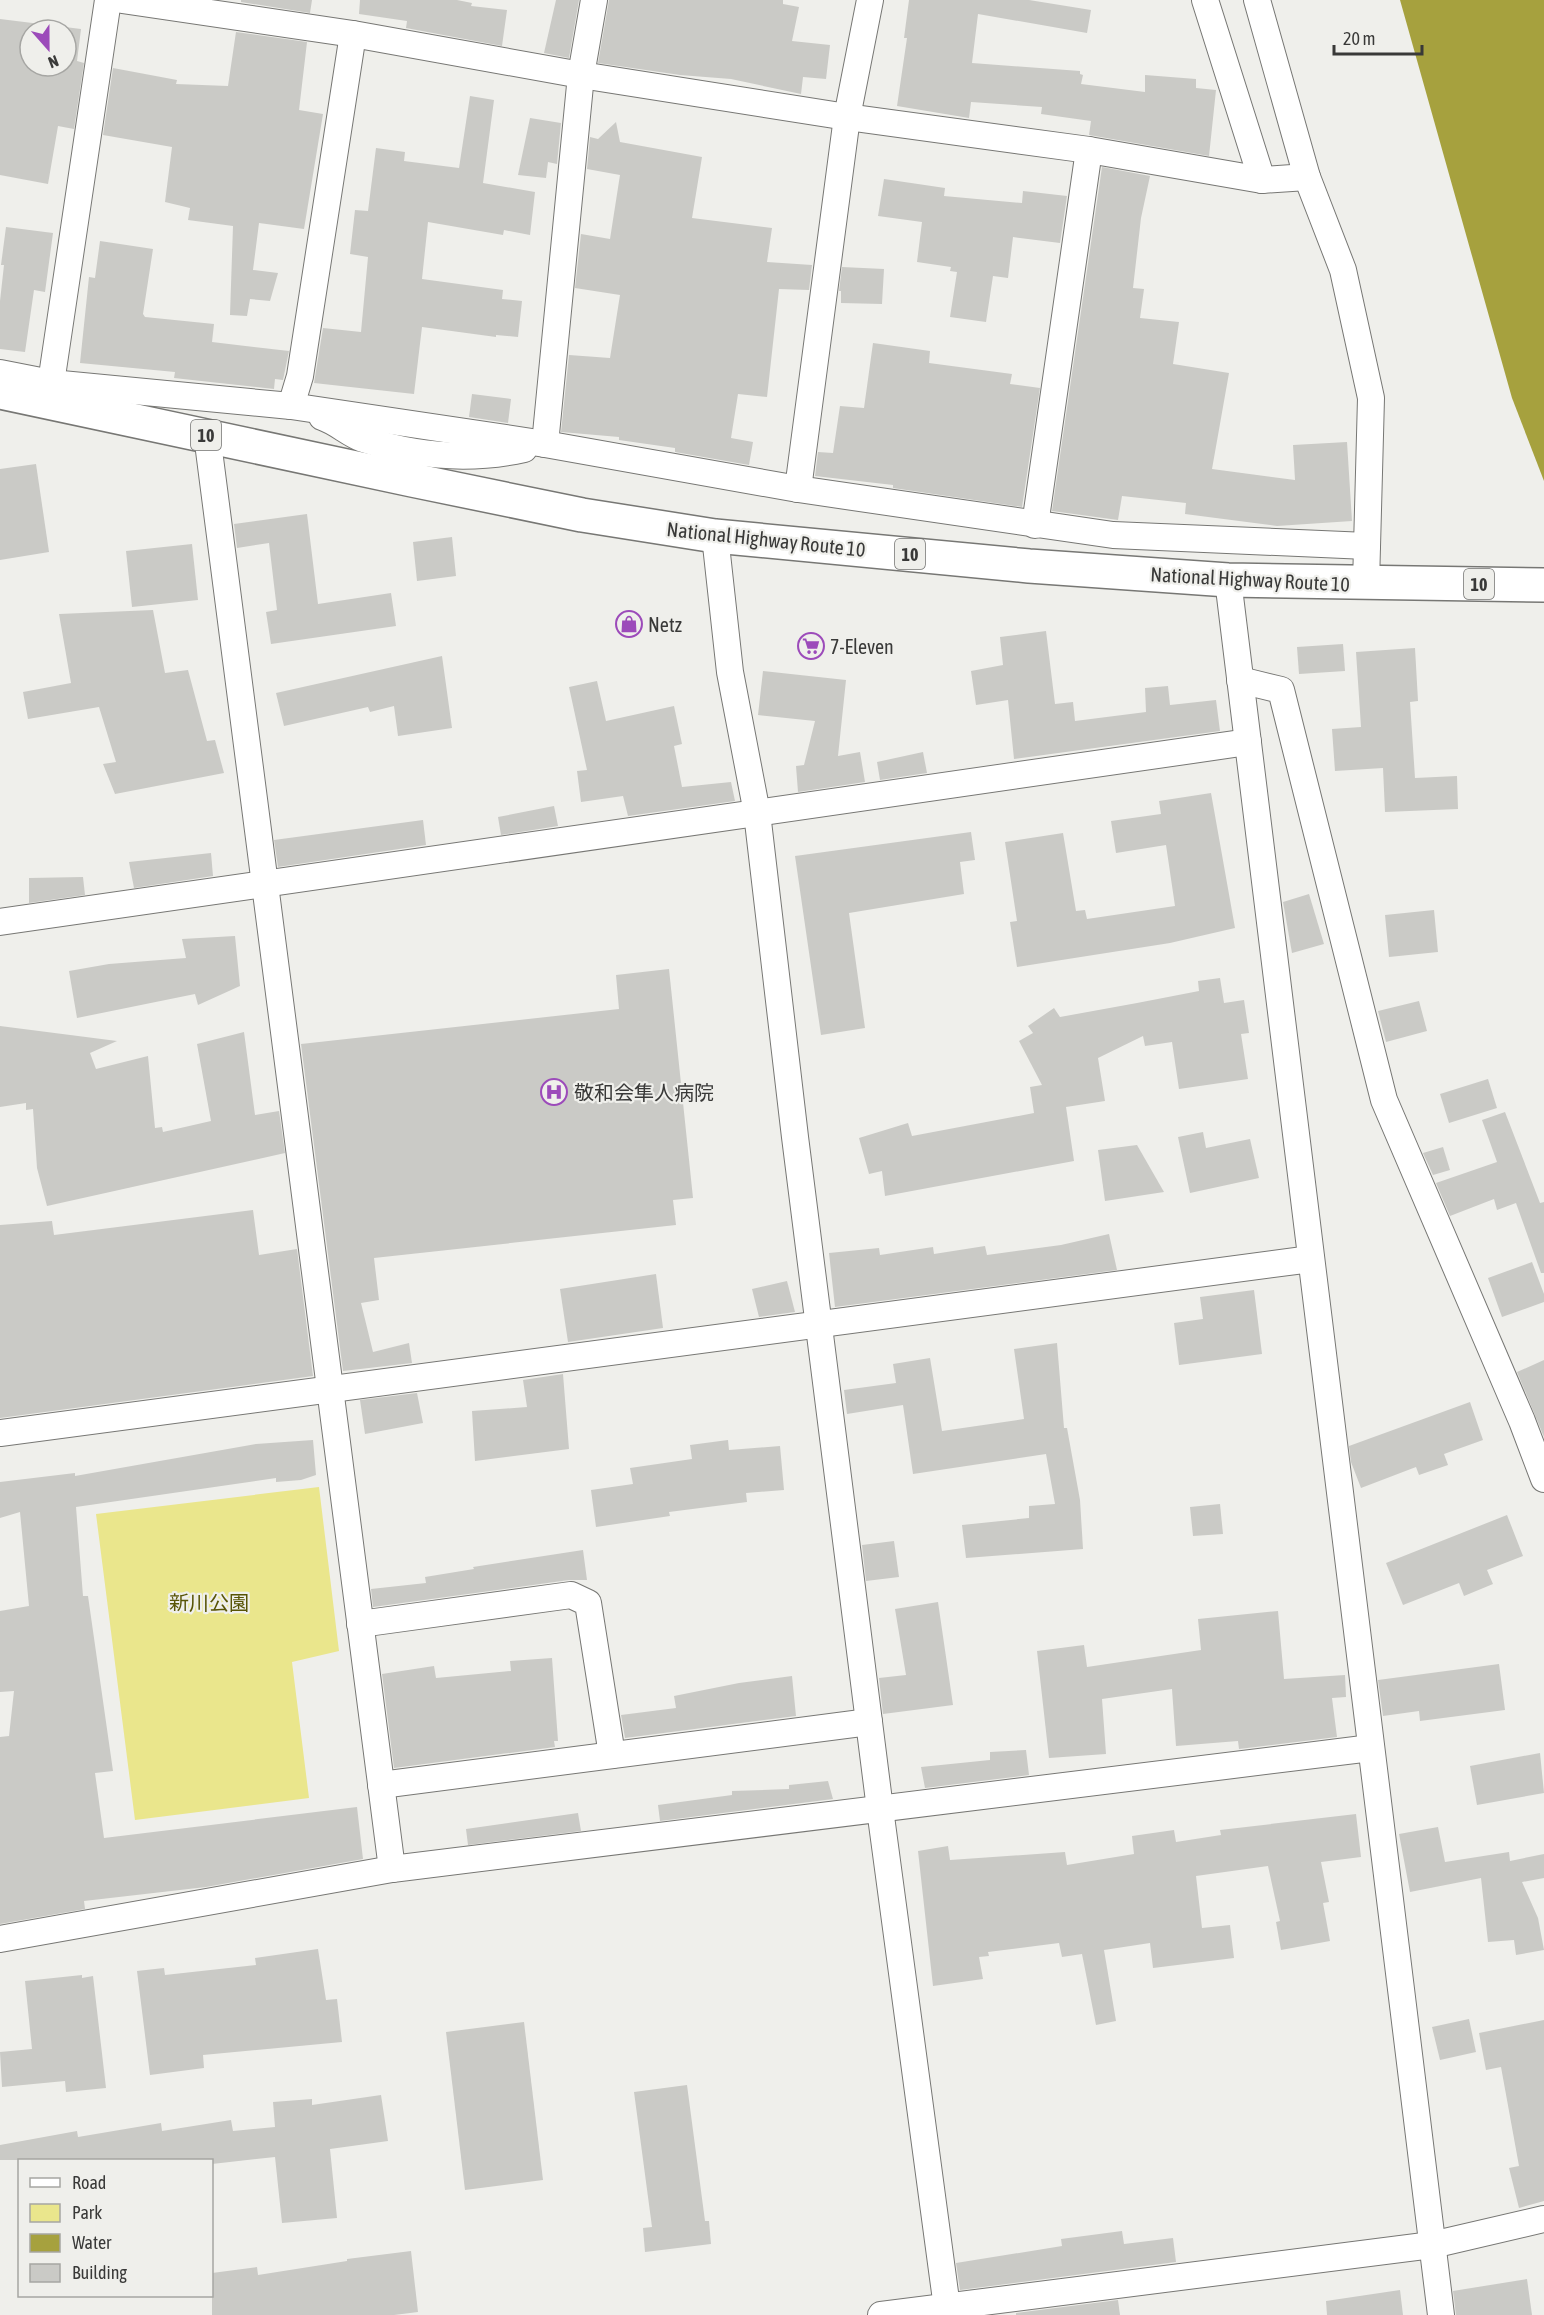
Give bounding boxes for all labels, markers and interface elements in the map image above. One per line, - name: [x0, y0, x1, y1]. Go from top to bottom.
- north arrow: [18, 18, 78, 78]
- scale bar: [1334, 18, 1422, 56]
- text: 20 m: [1343, 28, 1375, 49]
- text: N: [46, 52, 61, 72]
- road number: 10: [191, 420, 221, 450]
- street label: National Highway Route 10: [666, 517, 866, 561]
- road number: 10: [895, 539, 925, 569]
- street label: National Highway Route 10: [1150, 562, 1350, 596]
- road number: 10: [1464, 569, 1494, 599]
- shop icon: Netz: [614, 609, 644, 639]
- place label: Netz: [648, 613, 682, 636]
- supermarket icon: 7-Eleven: [796, 631, 826, 661]
- place label: 7-Eleven: [830, 635, 894, 658]
- hospital icon: 敬和会隼人病院: [539, 1077, 569, 1107]
- place label: 敬和会隼人病院: [574, 1081, 714, 1104]
- park label: 新川公園: [169, 1591, 249, 1614]
- legend: [18, 2159, 213, 2297]
- text: Road: [72, 2172, 106, 2193]
- text: Park: [72, 2202, 102, 2223]
- text: Water: [72, 2232, 112, 2253]
- text: Building: [72, 2262, 127, 2283]

